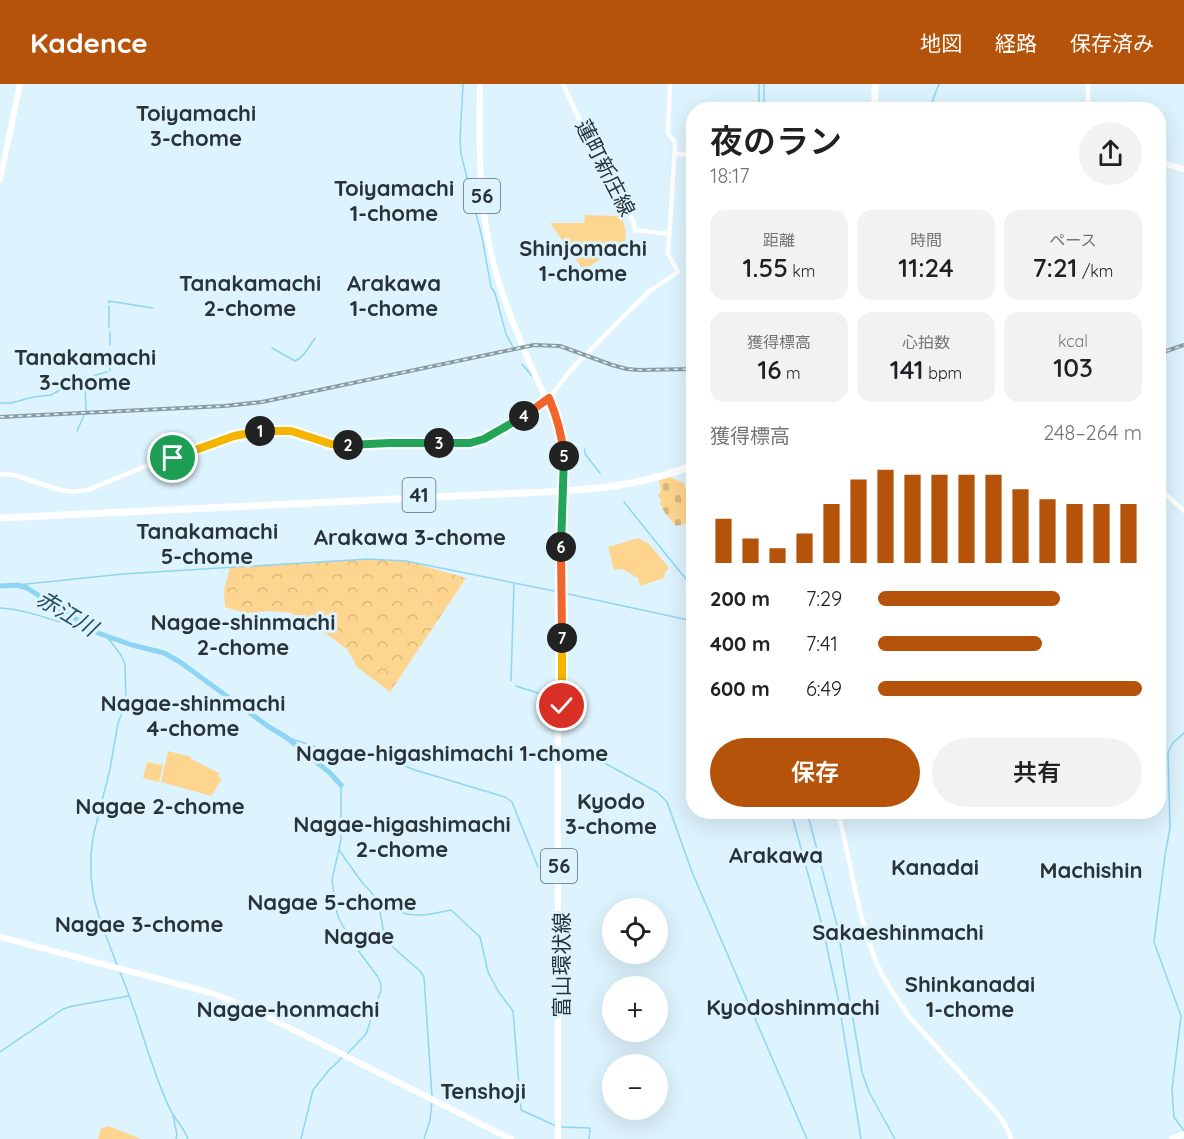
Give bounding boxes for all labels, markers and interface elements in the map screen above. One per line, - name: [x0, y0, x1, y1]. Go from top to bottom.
- text: Kadence: [30, 25, 148, 60]
- text: 地図: [920, 30, 962, 56]
- text: 経路: [995, 30, 1037, 56]
- text: 保存済み: [1070, 30, 1154, 56]
- district label: Toiyamachi 3-chome: [136, 99, 256, 152]
- street label: 蓮町新庄線: [570, 115, 641, 220]
- text: 夜のラン: [710, 120, 842, 161]
- button: share: [1079, 122, 1142, 185]
- text: 18:17: [710, 163, 750, 188]
- district label: Toiyamachi 1-chome: [334, 174, 454, 227]
- road number: 56: [464, 179, 500, 213]
- text: 距離: [763, 230, 795, 250]
- text: 時間: [910, 230, 942, 250]
- text: ペース: [1049, 230, 1097, 250]
- district label: Shinjomachi 1-chome: [519, 234, 647, 287]
- text: 1.55: [743, 251, 788, 284]
- text: 11:24: [898, 251, 954, 284]
- text: 7:21: [1033, 251, 1078, 284]
- text: km: [788, 261, 815, 281]
- text: /km: [1078, 261, 1113, 281]
- district label: Tanakamachi 2-chome: [179, 269, 321, 322]
- district label: Arakawa 1-chome: [347, 269, 441, 322]
- text: kcal: [1058, 331, 1088, 351]
- text: 獲得標高: [747, 332, 811, 352]
- text: 心拍数: [902, 332, 950, 352]
- district label: Tanakamachi 3-chome: [14, 343, 156, 396]
- text: 103: [1053, 351, 1093, 384]
- text: 16: [757, 353, 782, 386]
- text: 141: [890, 353, 924, 386]
- text: m: [782, 363, 801, 383]
- text: bpm: [924, 363, 962, 383]
- pin: 4: [509, 401, 539, 431]
- text: 4: [519, 406, 529, 426]
- pin: 1: [245, 416, 275, 446]
- text: 248–264 m: [1043, 420, 1142, 445]
- text: 1: [257, 421, 263, 441]
- text: 獲得標高: [710, 423, 790, 448]
- pin: 3: [424, 428, 454, 458]
- pin: 2: [333, 430, 363, 460]
- pin: [147, 432, 198, 483]
- text: 3: [435, 433, 443, 453]
- text: 2: [343, 435, 353, 455]
- icon: arrive: [156, 441, 189, 474]
- pin: 5: [549, 441, 579, 471]
- text: 5: [559, 446, 569, 466]
- road number: 41: [402, 478, 436, 512]
- district label: Tanakamachi 5-chome: [136, 517, 278, 570]
- district label: Arakawa 3-chome: [314, 523, 506, 551]
- pin: 6: [546, 532, 576, 562]
- text: 6: [557, 537, 565, 557]
- water label: 赤江川: [31, 584, 104, 643]
- text: 200 m: [710, 586, 770, 611]
- text: 7:29: [806, 586, 842, 611]
- district label: Nagae-shinmachi 2-chome: [151, 608, 335, 661]
- pin: 7: [547, 623, 577, 653]
- text: 7: [558, 628, 566, 648]
- text: 400 m: [710, 631, 770, 656]
- text: 7:41: [806, 631, 838, 656]
- text: 600 m: [710, 676, 770, 701]
- text: 6:49: [806, 676, 842, 701]
- pin: [536, 680, 587, 731]
- district label: Nagae-shinmachi 4-chome: [101, 689, 285, 742]
- icon: check: [545, 689, 578, 722]
- button: 保存: [710, 738, 920, 807]
- button: 共有: [932, 738, 1142, 807]
- district label: Nagae-higashimachi 1-chome: [296, 739, 608, 767]
- district label: Kyodo 3-chome: [565, 787, 657, 840]
- district label: Nagae 2-chome: [75, 792, 245, 820]
- district label: Nagae-higashimachi 2-chome: [293, 810, 511, 863]
- district label: Arakawa: [729, 841, 823, 869]
- road number: 56: [541, 849, 577, 883]
- district label: Kanadai: [891, 853, 979, 881]
- district label: Machishin: [1039, 856, 1143, 884]
- district label: Nagae 5-chome: [247, 888, 417, 916]
- map controls: [602, 898, 668, 1120]
- button: locate: [602, 898, 668, 964]
- district label: Nagae 3-chome: [55, 910, 223, 938]
- street label: 富山環状線: [548, 913, 574, 1018]
- district label: Sakaeshinmachi: [812, 918, 984, 946]
- district label: Nagae: [324, 922, 394, 950]
- district label: Shinkanadai 1-chome: [905, 970, 1035, 1023]
- button: +: [602, 976, 668, 1042]
- district label: Kyodoshinmachi: [706, 993, 880, 1021]
- district label: Nagae-honmachi: [197, 995, 379, 1023]
- button: −: [602, 1054, 668, 1120]
- district label: Tenshoji: [440, 1077, 526, 1105]

